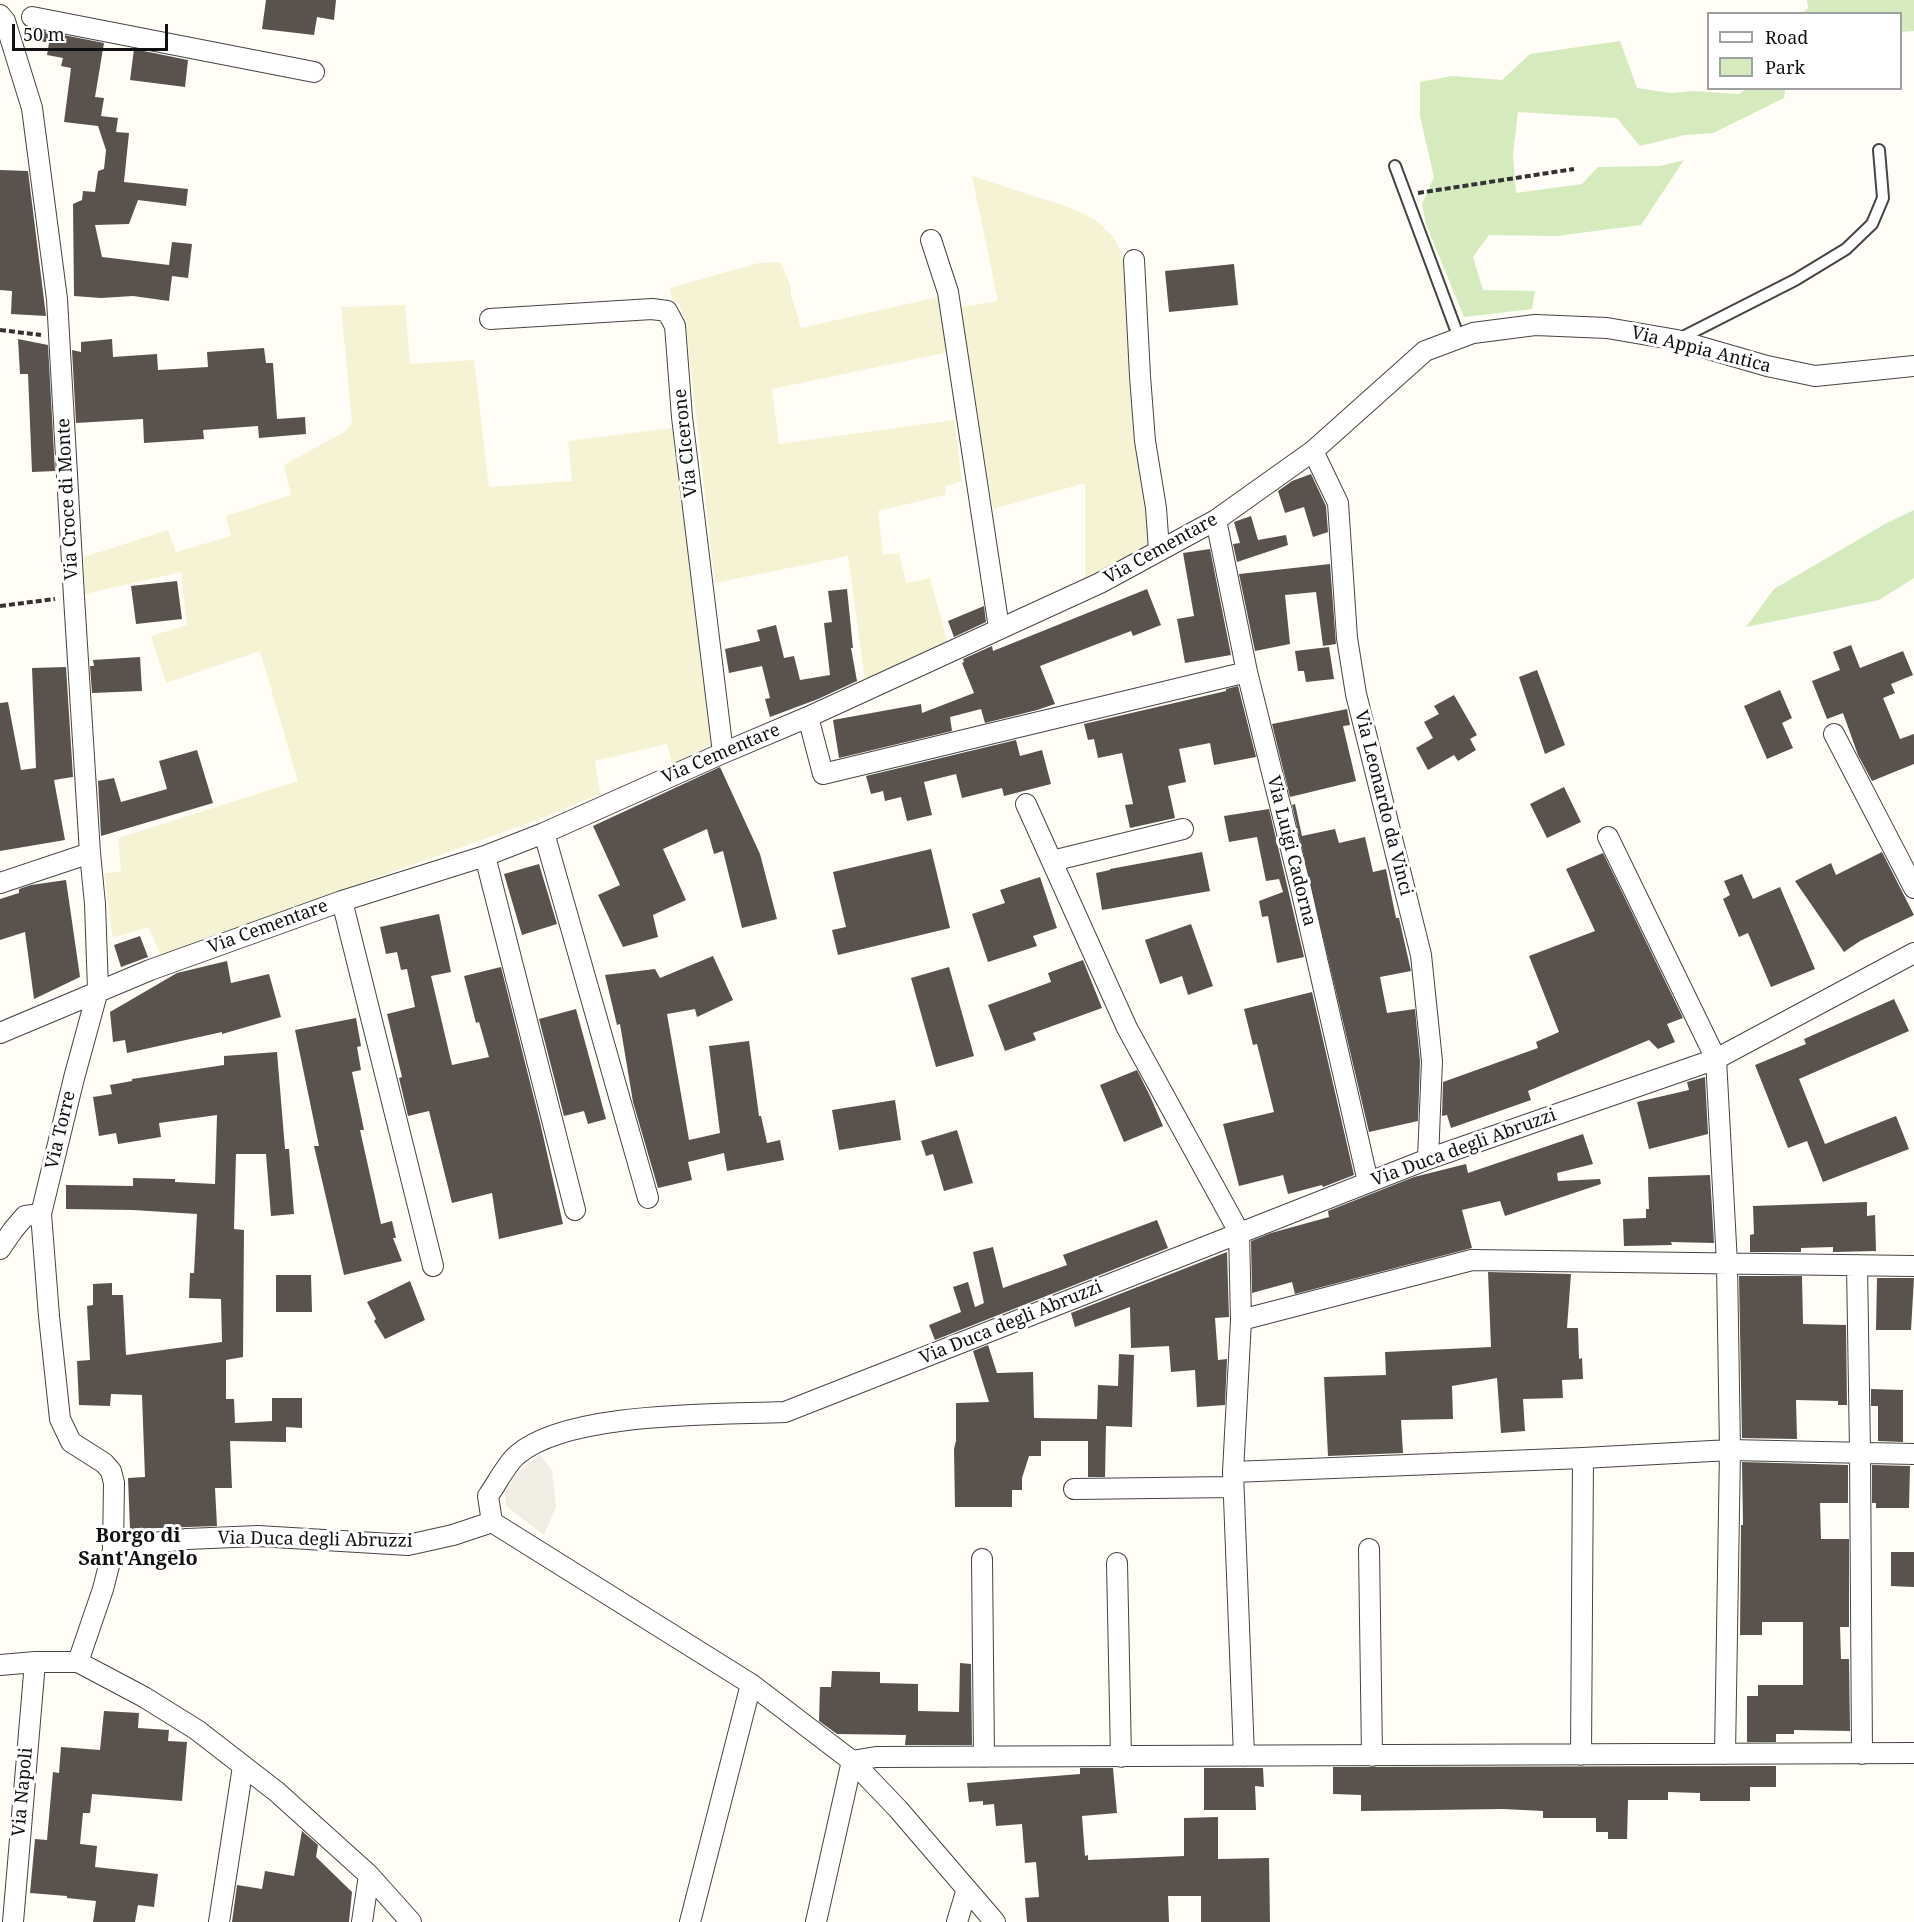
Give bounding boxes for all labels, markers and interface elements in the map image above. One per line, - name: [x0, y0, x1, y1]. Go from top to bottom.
- scale bar: [15, 12, 171, 50]
- legend: [1707, 12, 1902, 90]
- text: 50 m: [23, 22, 65, 46]
- text: Road: [1765, 25, 1808, 49]
- text: Park: [1765, 55, 1805, 79]
- street label: Via Appia Antica: [1629, 322, 1773, 378]
- street label: Via CIcerone: [670, 388, 702, 498]
- street label: Via Croce di Monte: [53, 417, 83, 581]
- street label: Via Cementare: [1101, 509, 1221, 589]
- street label: Via Leonardo da Vinci: [1350, 708, 1416, 898]
- street label: Via Cementare: [659, 719, 783, 789]
- street label: Via Luigi Cadorna: [1262, 774, 1320, 928]
- street label: Via Cementare: [205, 895, 331, 959]
- street label: Via Torre: [41, 1089, 81, 1171]
- street label: Via Duca degli Abruzzi: [1369, 1104, 1559, 1192]
- street label: Via Duca degli Abruzzi: [917, 1276, 1105, 1370]
- district label: Borgo di Sant'Angelo: [78, 1524, 198, 1571]
- street label: Via Duca degli Abruzzi: [217, 1527, 413, 1553]
- street label: Via Napoli: [8, 1747, 38, 1837]

